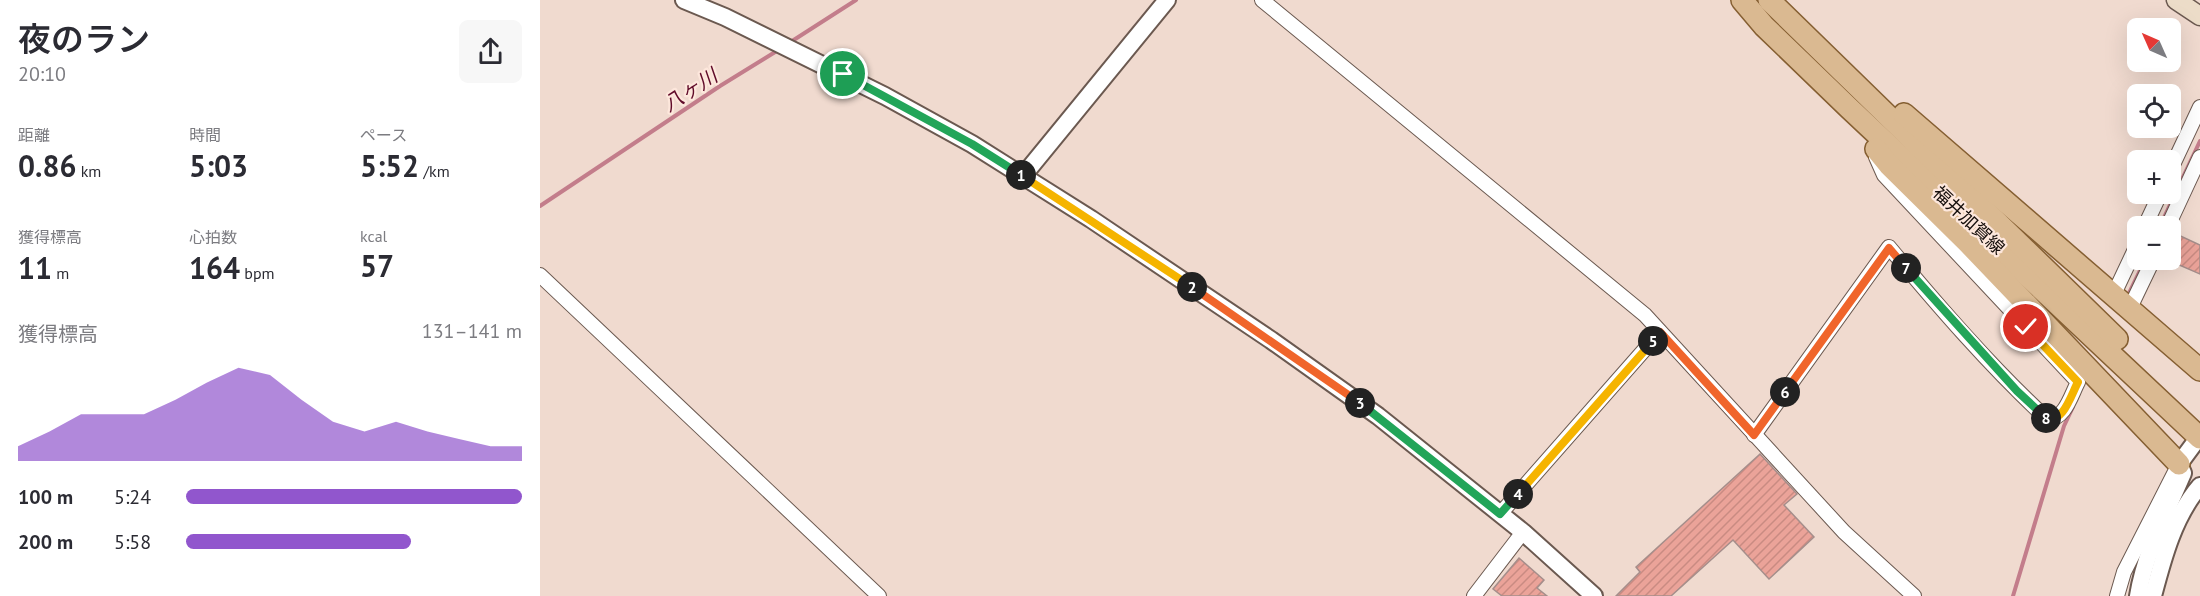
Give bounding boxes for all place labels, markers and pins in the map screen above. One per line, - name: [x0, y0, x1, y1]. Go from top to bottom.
- pin: [817, 48, 868, 99]
- pin: 1: [1006, 160, 1036, 190]
- pin: 7: [1891, 253, 1921, 283]
- pin: 2: [1177, 272, 1207, 302]
- pin: [2000, 301, 2051, 352]
- pin: 5: [1638, 326, 1668, 356]
- pin: 6: [1770, 377, 1800, 407]
- pin: 3: [1345, 388, 1375, 418]
- pin: 8: [2031, 403, 2061, 433]
- pin: 4: [1503, 479, 1533, 509]

